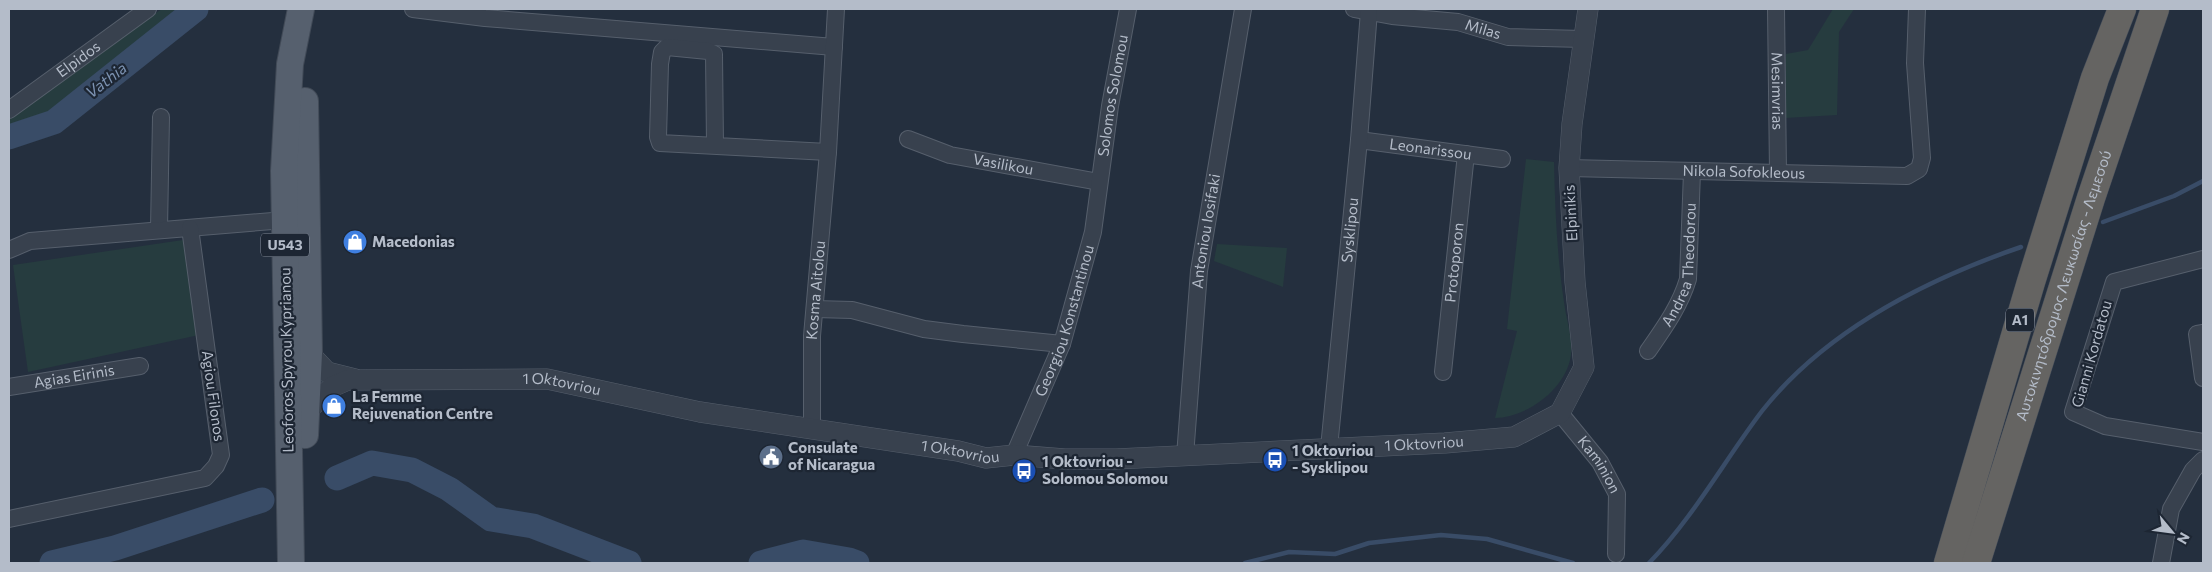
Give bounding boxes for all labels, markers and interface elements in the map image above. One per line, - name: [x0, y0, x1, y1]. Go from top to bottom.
- street label: Milas: [1463, 15, 1504, 42]
- street label: Solomos Solomou: [1093, 33, 1131, 157]
- street label: Elpidos: [53, 37, 104, 81]
- street label: Mesimvrias: [1769, 52, 1787, 130]
- water label: Vathia: [81, 58, 130, 101]
- street label: Leonarissou: [1388, 134, 1473, 163]
- street label: Αυτοκινητόδρομος Λευκωσίας - Λεμεσού: [2011, 148, 2115, 423]
- street label: Vasilikou: [972, 149, 1035, 178]
- street label: Nikola Sofokleous: [1682, 161, 1806, 182]
- street label: Antoniou Iosifaki: [1188, 172, 1223, 289]
- street label: Elpinikis: [1560, 184, 1580, 242]
- street label: Sysklipou: [1337, 197, 1361, 263]
- street label: Andrea Theodorou: [1657, 202, 1699, 330]
- street label: Protoporon: [1440, 222, 1467, 303]
- shop icon: Macedonias: [342, 229, 368, 255]
- place label: Macedonias: [372, 232, 455, 250]
- road number: U543: [261, 234, 309, 256]
- street label: Kosma Aitolou: [802, 240, 828, 340]
- street label: Georgiou Konstantinou: [1030, 243, 1097, 399]
- street label: Leoforos Spyrou Kyprianou: [275, 267, 297, 453]
- street label: Gianni Kordatou: [2067, 298, 2115, 409]
- road number: A1: [2006, 308, 2034, 332]
- street label: Agiou Filonos: [199, 349, 229, 443]
- street label: Agias Eirinis: [32, 360, 116, 391]
- street label: 1 Oktovriou: [522, 369, 603, 398]
- place label: La Femme Rejuvenation Centre: [352, 387, 493, 422]
- shop icon: La Femme Rejuvenation Centre: [321, 393, 347, 419]
- street label: 1 Oktovriou: [1384, 431, 1464, 454]
- street label: Kaminion: [1574, 432, 1625, 496]
- street label: 1 Oktovriou: [920, 436, 1000, 466]
- place label: Consulate of Nicaragua: [788, 438, 875, 473]
- place label: 1 Oktovriou - Sysklipou: [1292, 441, 1373, 476]
- public building icon: Consulate of Nicaragua: [758, 444, 784, 470]
- bus stop icon: 1 Oktovriou - Sysklipou: [1262, 447, 1288, 473]
- place label: 1 Oktovriou - Solomou Solomou: [1042, 452, 1168, 487]
- bus stop icon: 1 Oktovriou - Solomou Solomou: [1011, 458, 1037, 484]
- north arrow: [2147, 507, 2197, 557]
- text: N: [2174, 530, 2194, 547]

